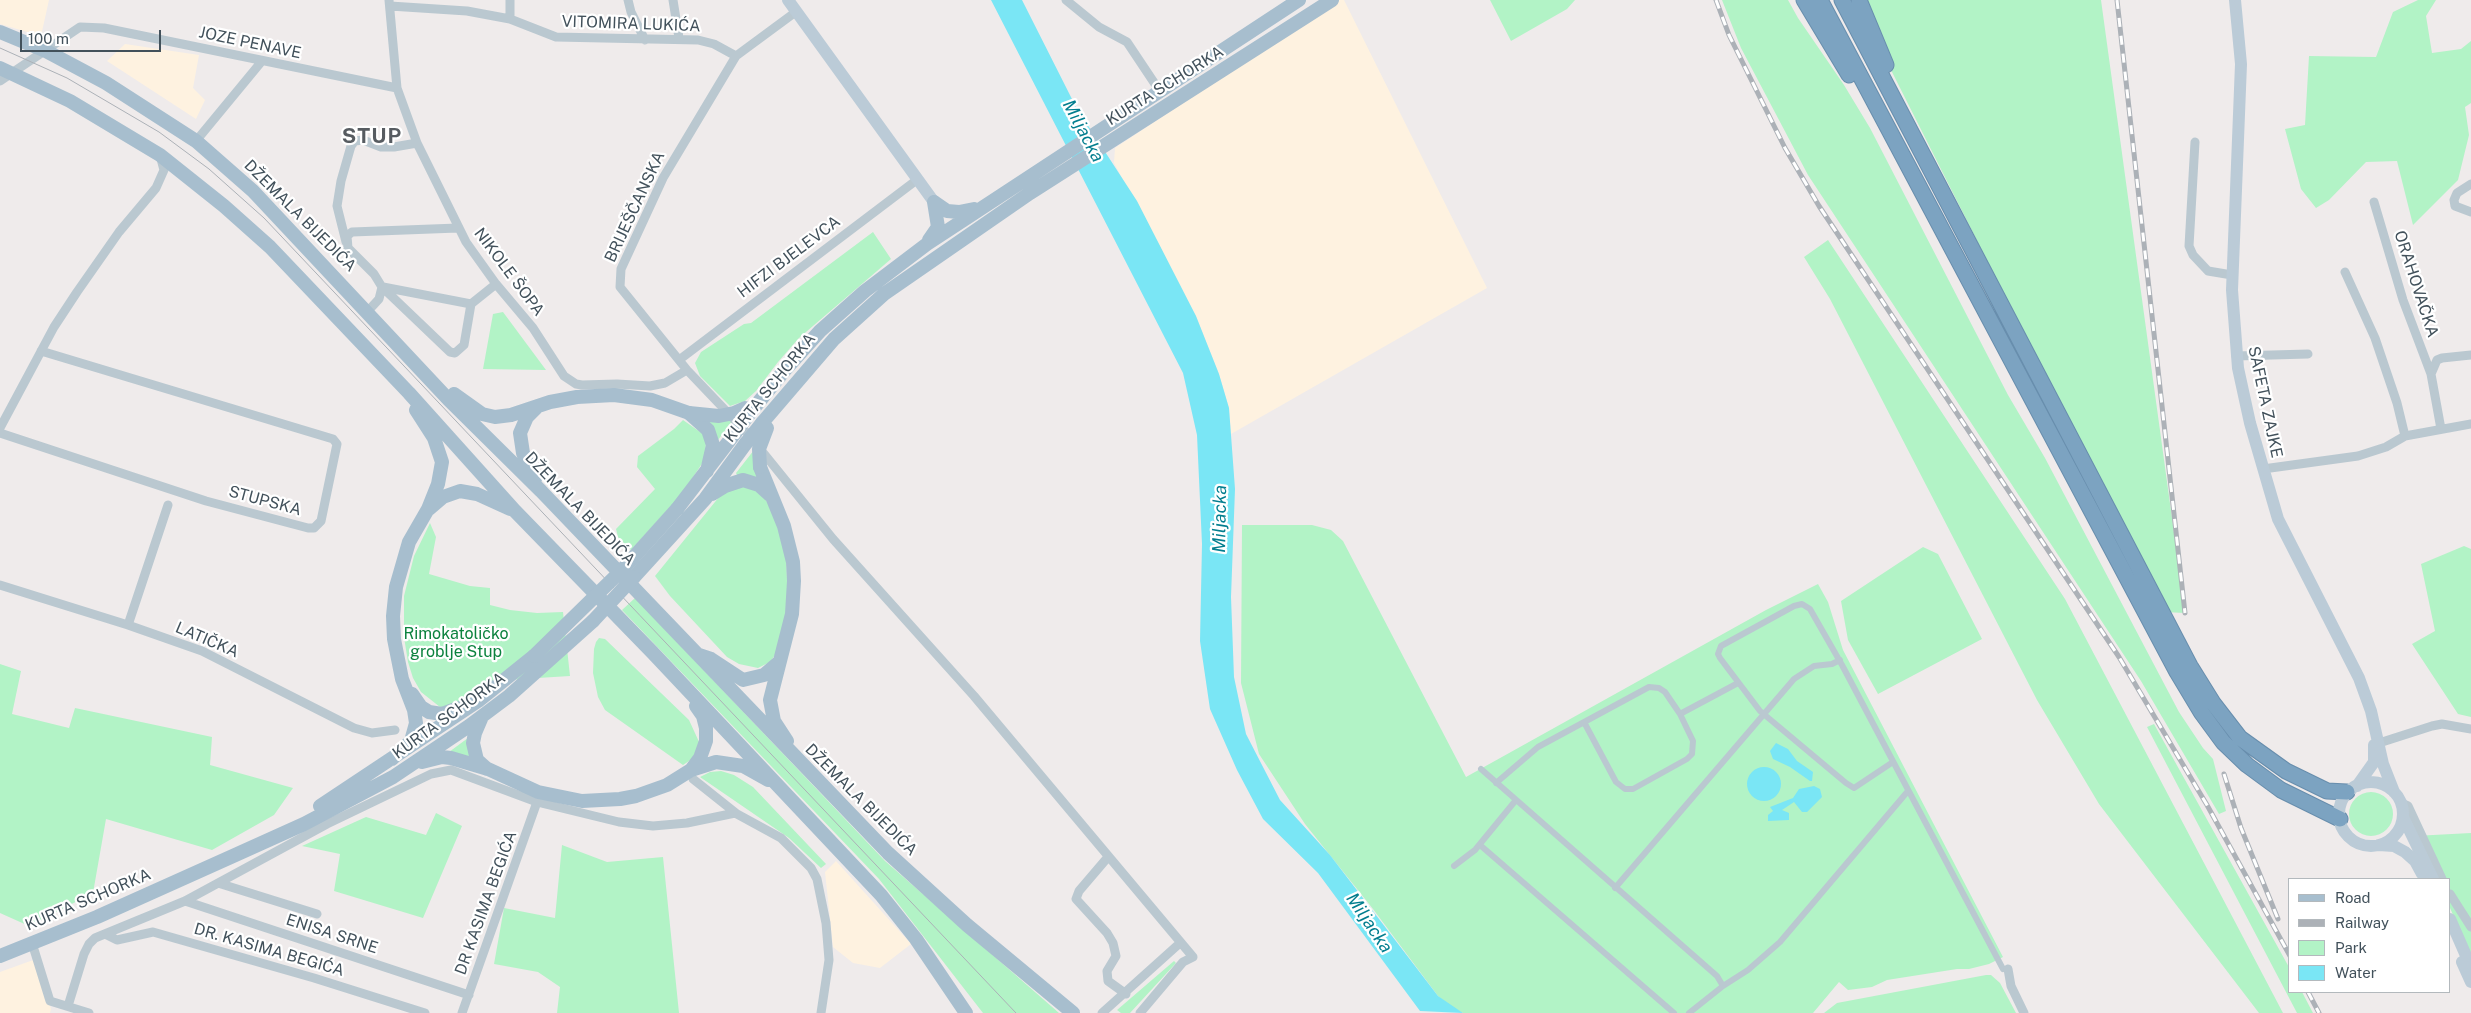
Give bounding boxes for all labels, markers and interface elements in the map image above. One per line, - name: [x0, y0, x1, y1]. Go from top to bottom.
- street label: VITOMIRA LUKIĆA: [561, 12, 701, 36]
- scale bar: [22, 20, 164, 52]
- street label: JOZE PENAVE: [197, 23, 303, 63]
- text: 100 m: [28, 30, 69, 47]
- street label: KURTA SCHORKA: [1103, 42, 1227, 130]
- water label: Miljacka: [1058, 96, 1108, 166]
- district label: STUP: [341, 124, 403, 150]
- street label: BRIJEŠČANSKA: [601, 148, 669, 266]
- street label: DŽEMALA BIJEDIĆA: [240, 156, 360, 276]
- street label: HIFZI BJELEVCA: [734, 212, 844, 302]
- street label: NIKOLE ŠOPA: [470, 224, 548, 320]
- street label: ORAHOVAČKA: [2390, 228, 2442, 340]
- street label: KURTA SCHORKA: [720, 330, 820, 446]
- street label: SAFETA ZAJKE: [2244, 344, 2286, 460]
- street label: DŽEMALA BIJEDIĆA: [521, 448, 639, 570]
- street label: STUPSKA: [226, 482, 304, 520]
- water label: Miljacka: [1209, 485, 1231, 553]
- street label: LATIČKA: [172, 618, 242, 662]
- park label: Rimokatoličko groblje Stup: [403, 624, 509, 662]
- street label: KURTA SCHORKA: [389, 669, 509, 763]
- street label: DŽEMALA BIJEDIĆA: [801, 740, 921, 860]
- street label: DR KASIMA BEGIĆA: [451, 828, 521, 978]
- street label: KURTA SCHORKA: [22, 865, 154, 935]
- legend: [2288, 878, 2451, 993]
- water label: Miljacka: [1341, 889, 1397, 957]
- text: Road: [2335, 889, 2371, 906]
- street label: ENISA SRNE: [283, 910, 381, 958]
- text: Railway: [2335, 914, 2389, 931]
- street label: DR. KASIMA BEGIĆA: [192, 919, 346, 981]
- text: Park: [2335, 939, 2367, 956]
- text: Water: [2335, 964, 2377, 981]

